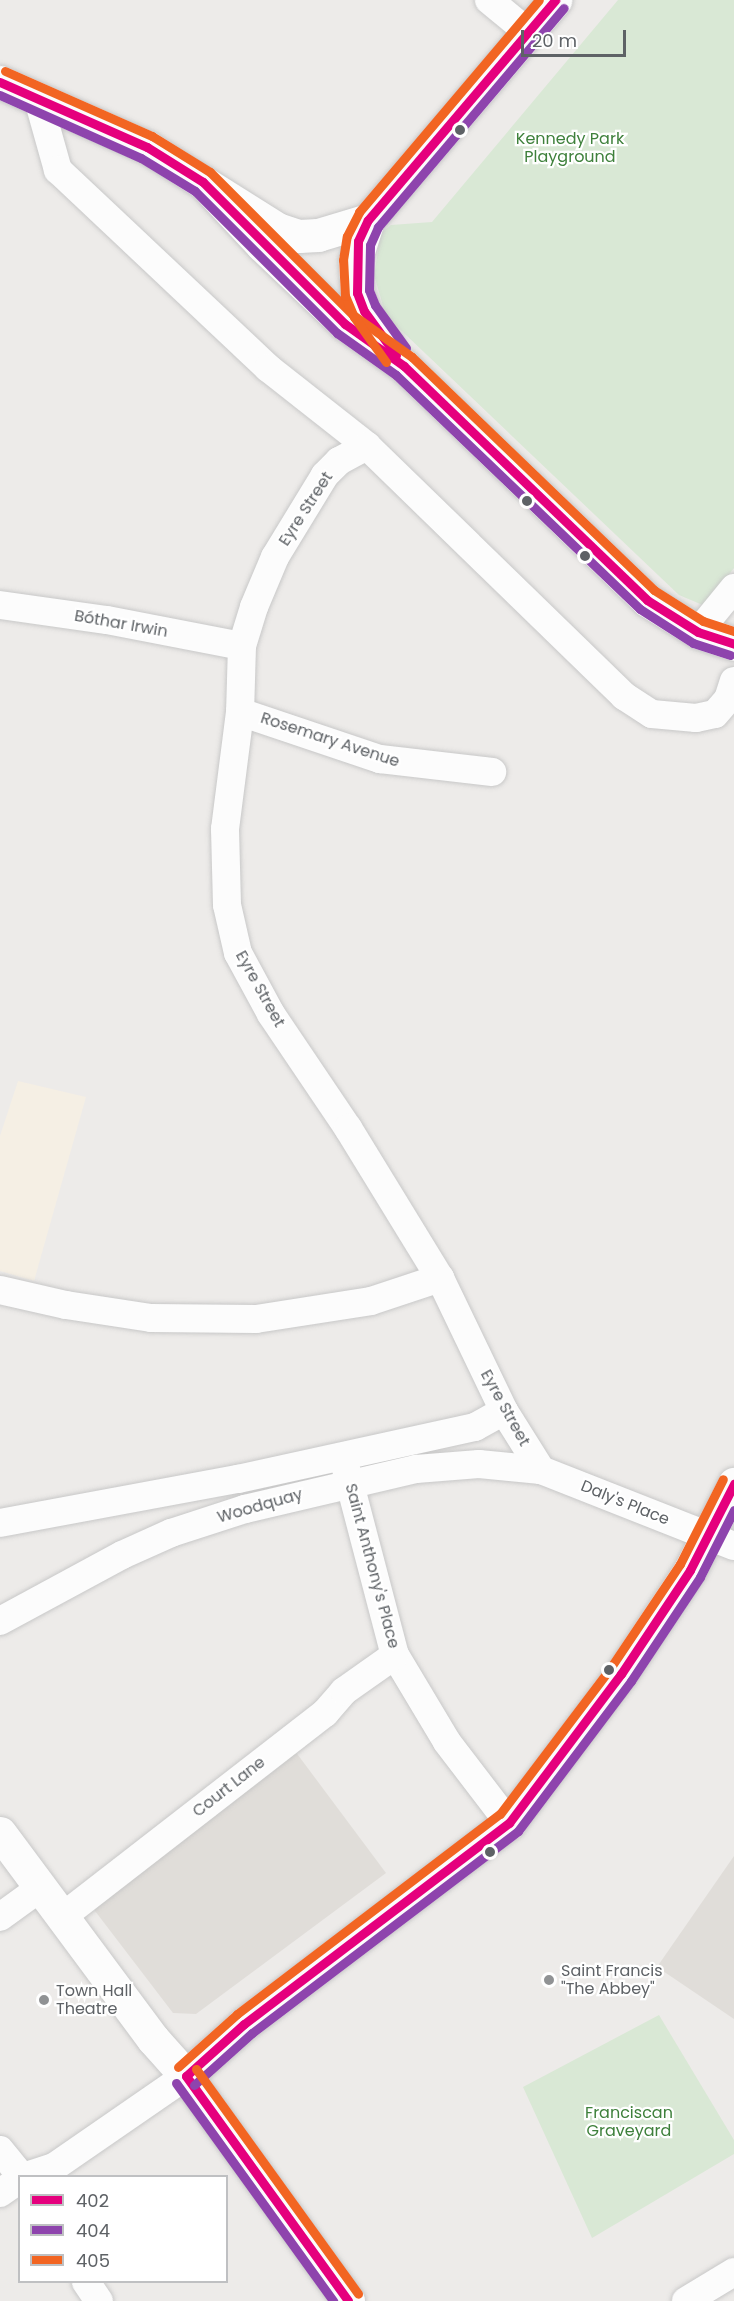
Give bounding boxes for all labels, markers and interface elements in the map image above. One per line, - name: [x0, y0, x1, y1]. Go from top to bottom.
- scale bar: [524, 18, 629, 56]
- text: 20 m: [532, 28, 577, 53]
- unlabelled marker: [454, 124, 466, 136]
- park label: Kennedy Park Playground: [516, 129, 624, 167]
- street label: Eyre Street: [275, 468, 337, 550]
- unlabelled marker: [521, 495, 533, 507]
- unlabelled marker: [579, 550, 591, 562]
- street label: Bóthar Irwin: [73, 606, 169, 642]
- street label: Rosemary Avenue: [258, 708, 402, 772]
- street label: Eyre Street: [231, 948, 289, 1030]
- street label: Eyre Street: [476, 1367, 534, 1449]
- street label: Daly's Place: [578, 1477, 672, 1529]
- street label: Saint Anthony's Place: [341, 1481, 403, 1651]
- street label: Woodquay: [215, 1485, 305, 1527]
- unlabelled marker: [603, 1664, 615, 1676]
- street label: Court Lane: [189, 1753, 269, 1821]
- unlabelled marker: [484, 1846, 496, 1858]
- place label: Saint Francis "The Abbey": [561, 1961, 663, 1999]
- marker: Saint Francis "The Abbey": [542, 1973, 556, 1987]
- place label: Town Hall Theatre: [56, 1981, 132, 2019]
- marker: Town Hall Theatre: [37, 1993, 51, 2007]
- park label: Franciscan Graveyard: [585, 2103, 673, 2141]
- legend: [18, 2175, 228, 2283]
- text: 402: [76, 2188, 109, 2213]
- text: 404: [76, 2218, 110, 2243]
- text: 405: [76, 2248, 110, 2273]

